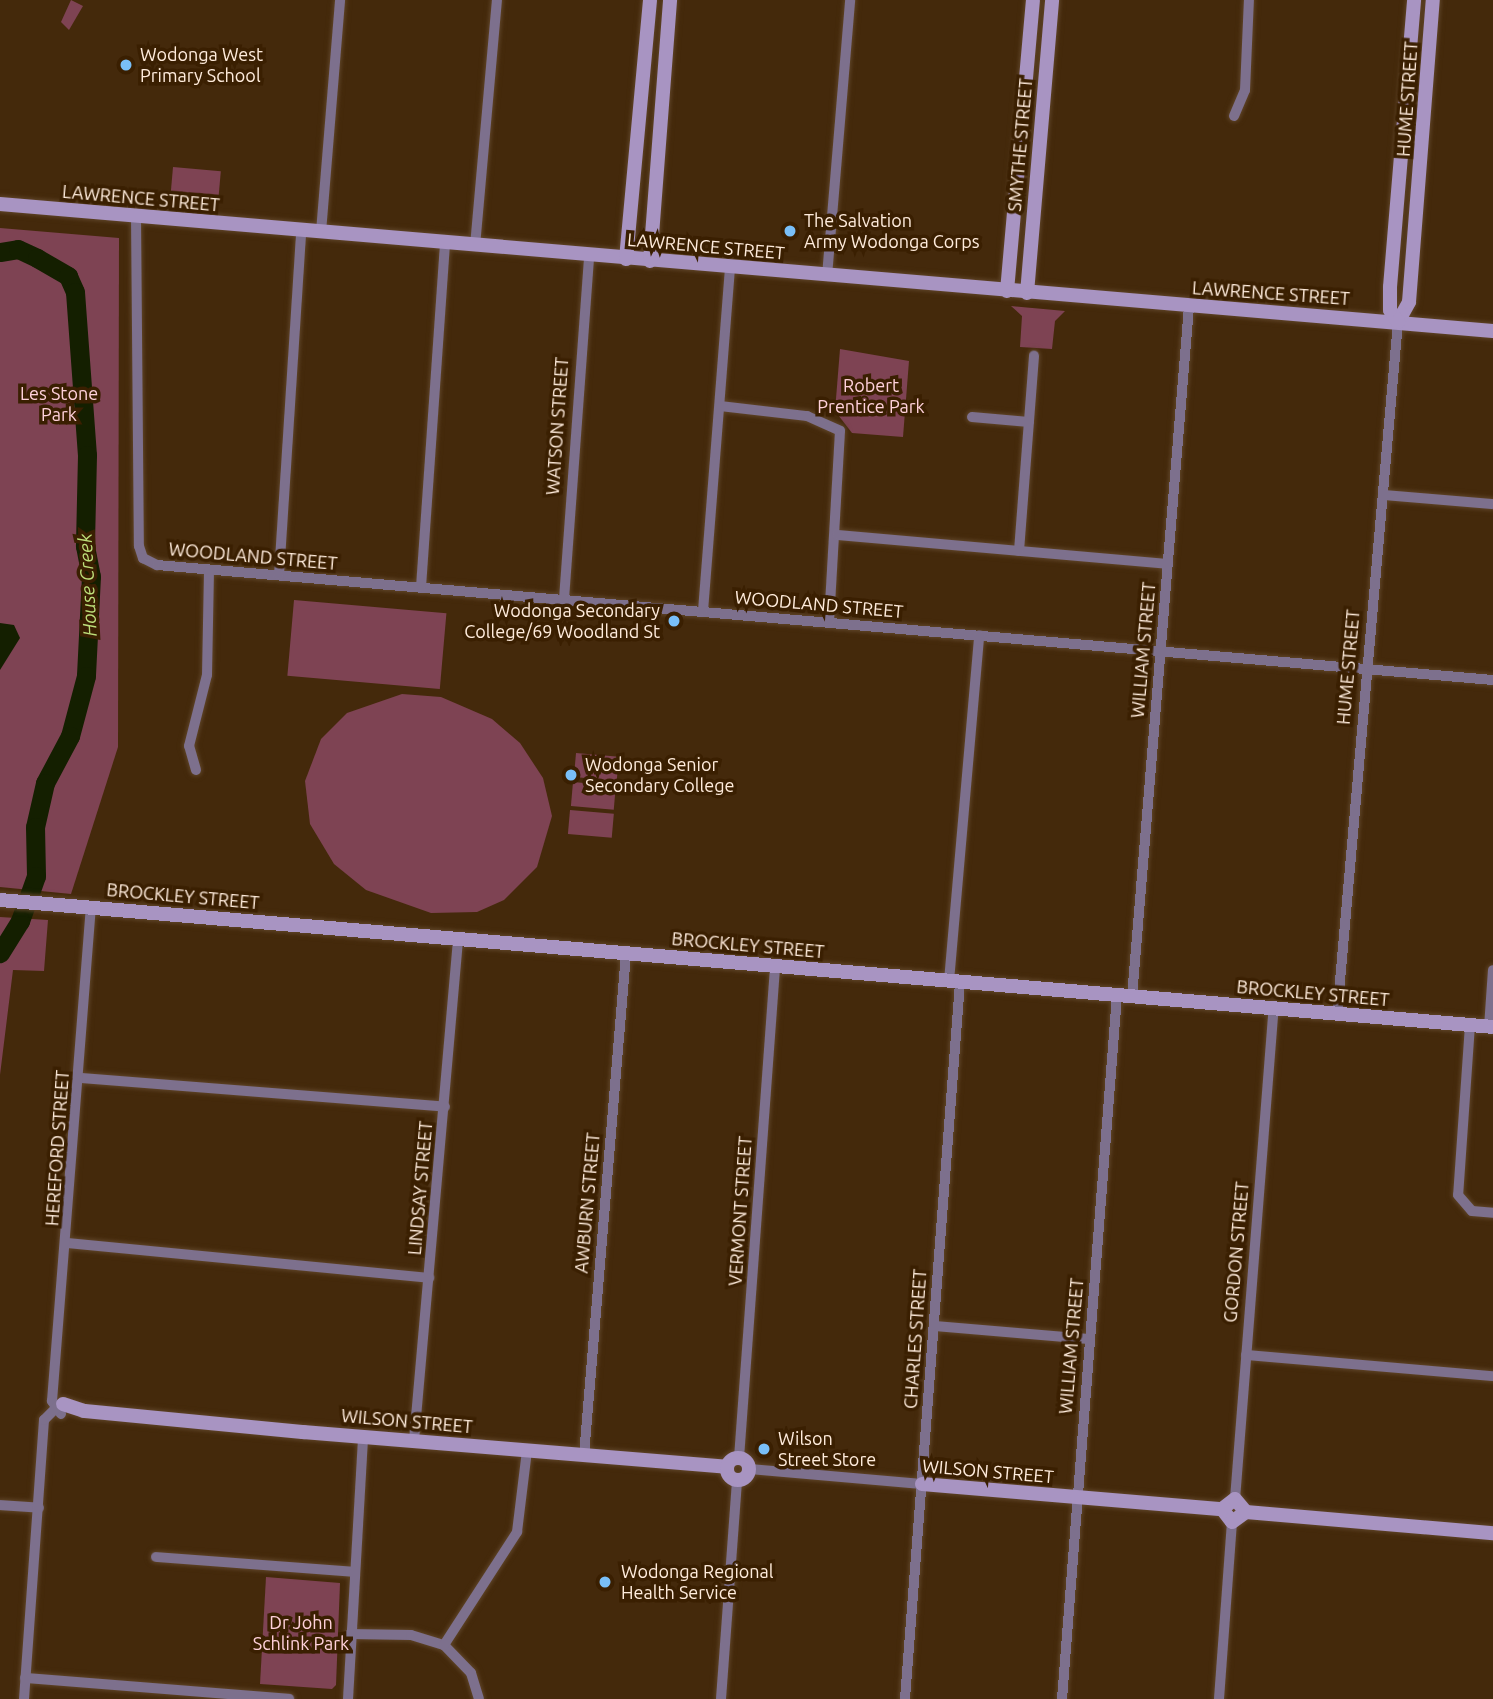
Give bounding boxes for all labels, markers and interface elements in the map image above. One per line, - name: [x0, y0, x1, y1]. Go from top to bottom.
- street label: HUME STREET: [1392, 41, 1422, 157]
- place label: Wodonga West Primary School: [140, 44, 263, 86]
- marker: Wodonga West Primary School: [118, 57, 134, 73]
- street label: SMYTHE STREET: [1003, 77, 1037, 213]
- street label: LAWRENCE STREET: [61, 180, 221, 216]
- place label: The Salvation Army Wodonga Corps: [804, 210, 980, 252]
- marker: The Salvation Army Wodonga Corps: [782, 223, 798, 239]
- street label: LAWRENCE STREET: [626, 228, 786, 264]
- street label: LAWRENCE STREET: [1191, 277, 1351, 309]
- street label: WATSON STREET: [541, 356, 573, 496]
- park label: Robert Prentice Park: [817, 375, 925, 418]
- park label: Les Stone Park: [20, 383, 98, 426]
- water label: House Creek: [74, 533, 102, 637]
- street label: WOODLAND STREET: [168, 538, 338, 574]
- street label: WILLIAM STREET: [1126, 581, 1160, 719]
- street label: WOODLAND STREET: [734, 586, 904, 622]
- place label: Wodonga Secondary College/69 Woodland St: [464, 600, 660, 642]
- street label: HUME STREET: [1332, 609, 1364, 725]
- marker: Wodonga Secondary College/69 Woodland St: [666, 613, 682, 629]
- place label: Wodonga Senior Secondary College: [585, 754, 734, 796]
- marker: Wodonga Senior Secondary College: [563, 767, 579, 783]
- street label: BROCKLEY STREET: [106, 879, 260, 913]
- street label: BROCKLEY STREET: [671, 928, 825, 962]
- street label: BROCKLEY STREET: [1236, 976, 1390, 1010]
- street label: HEREFORD STREET: [41, 1069, 73, 1227]
- street label: LINDSAY STREET: [403, 1120, 437, 1256]
- street label: AWBURN STREET: [570, 1132, 604, 1274]
- street label: VERMONT STREET: [724, 1135, 756, 1287]
- street label: GORDON STREET: [1219, 1181, 1253, 1323]
- street label: CHARLES STREET: [899, 1268, 931, 1410]
- street label: WILLIAM STREET: [1054, 1277, 1088, 1415]
- street label: WILSON STREET: [340, 1404, 474, 1438]
- place label: Wilson Street Store: [778, 1428, 876, 1470]
- marker: Wilson Street Store: [756, 1441, 772, 1457]
- street label: WILSON STREET: [921, 1454, 1055, 1488]
- place label: Wodonga Regional Health Service: [621, 1561, 774, 1604]
- marker: Wodonga Regional Health Service: [595, 1572, 615, 1592]
- park label: Dr John Schlink Park: [253, 1612, 349, 1654]

